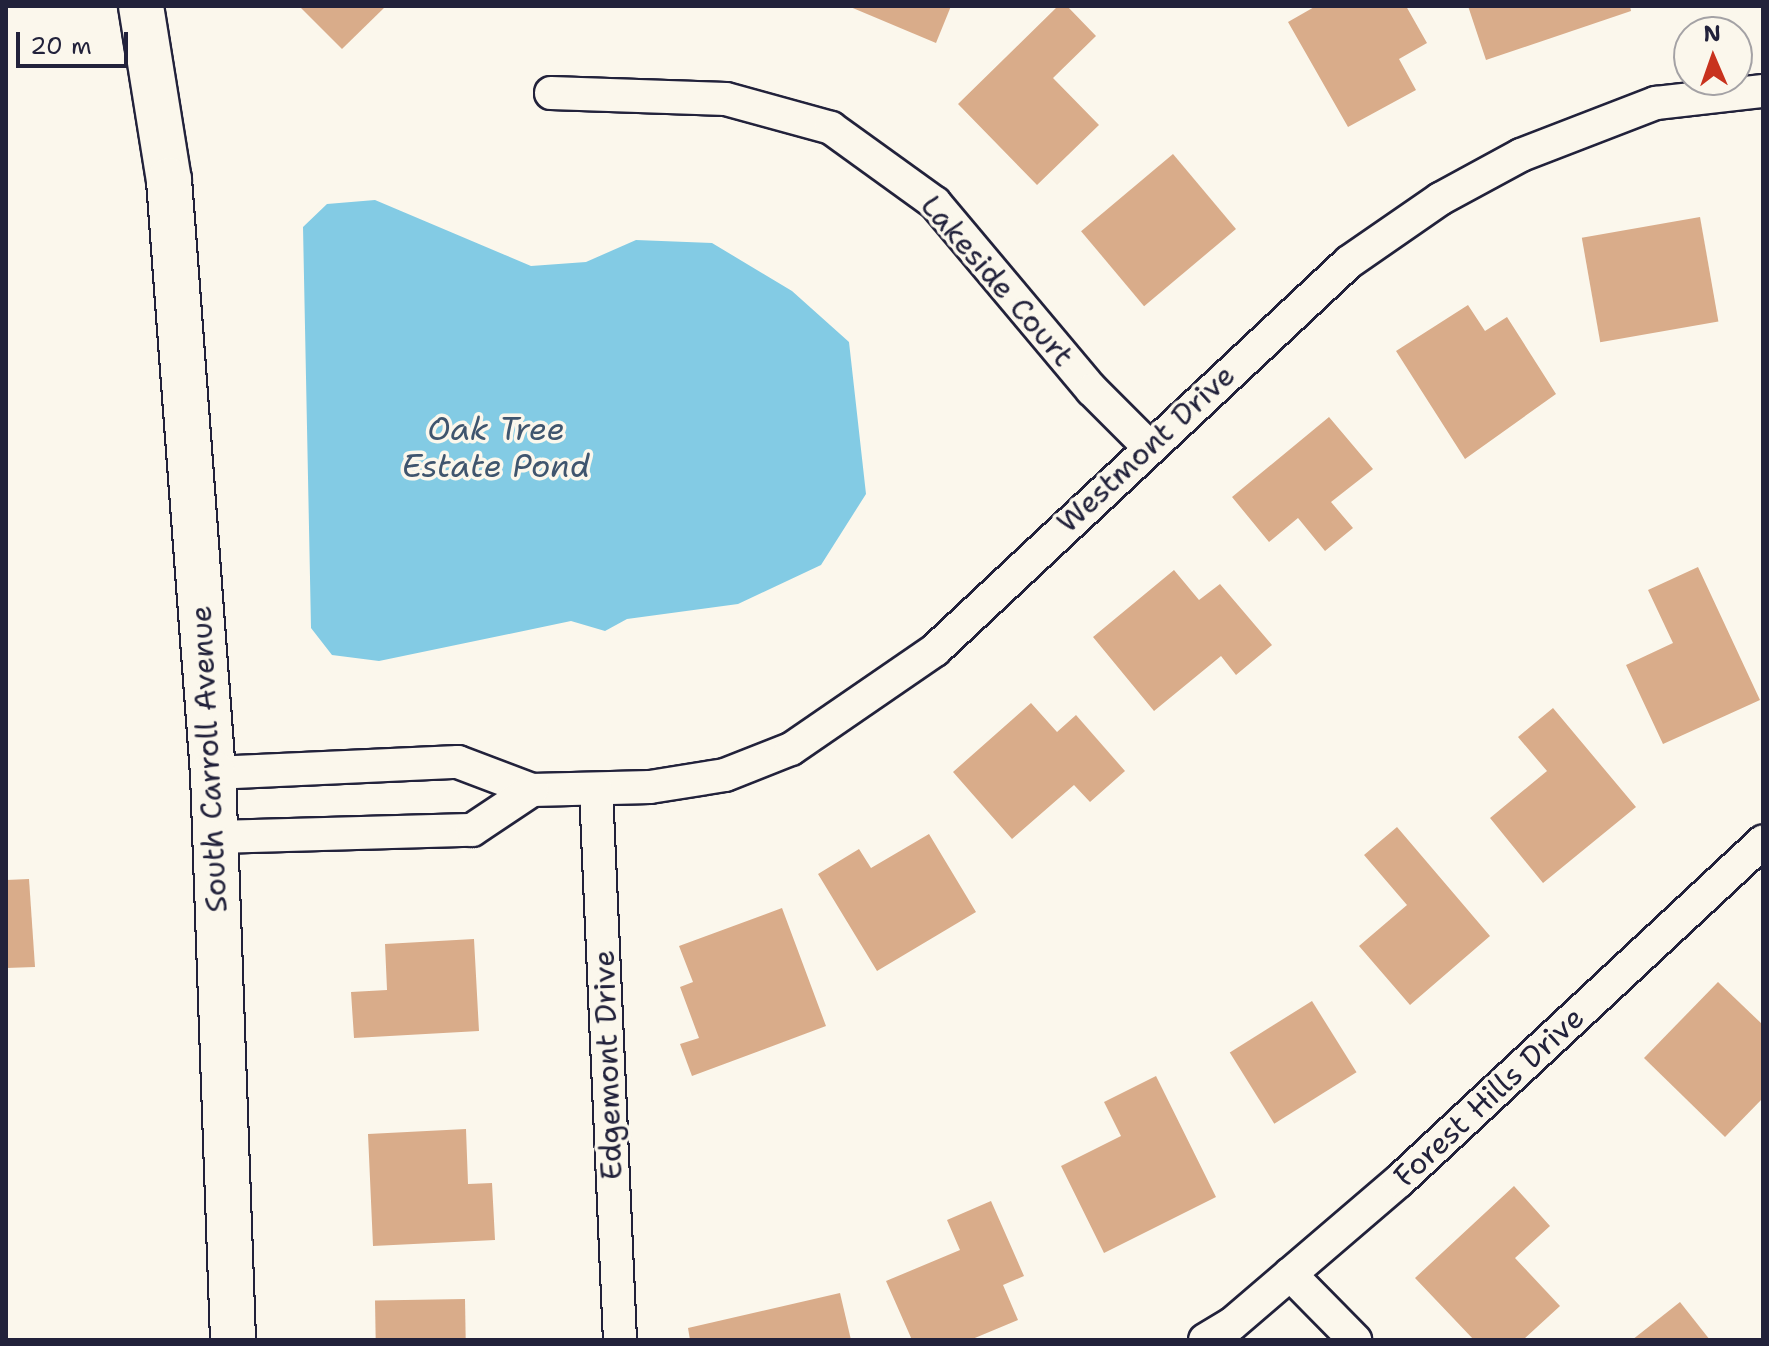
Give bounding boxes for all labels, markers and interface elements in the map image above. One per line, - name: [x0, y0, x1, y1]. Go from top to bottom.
- scale bar: [20, 16, 132, 66]
- north arrow: [1673, 16, 1753, 96]
- text: N: [1703, 19, 1721, 48]
- text: 20 m: [30, 30, 92, 62]
- street label: Lakeside Court: [913, 188, 1081, 374]
- street label: Westmont Drive: [1050, 357, 1242, 541]
- water label: Oak Tree Estate Pond: [402, 411, 590, 486]
- street label: South Carroll Avenue: [183, 604, 235, 914]
- street label: Edgemont Drive: [586, 949, 630, 1181]
- street label: Forest Hills Drive: [1387, 1000, 1591, 1194]

